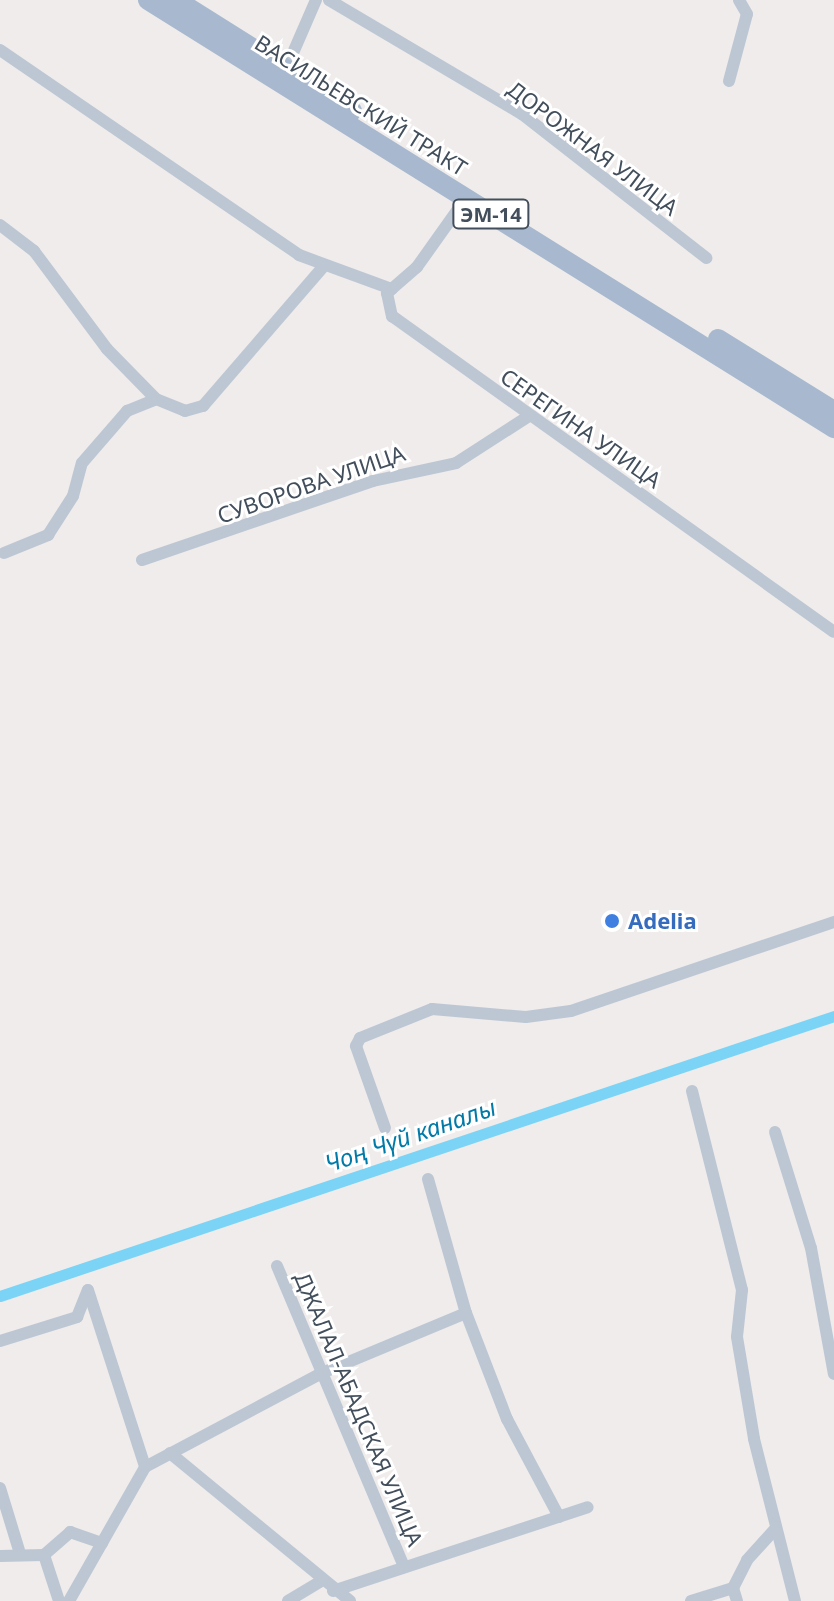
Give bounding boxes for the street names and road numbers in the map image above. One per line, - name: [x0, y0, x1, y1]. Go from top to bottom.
- street label: ВАСИЛЬЕВСКИЙ ТРАКТ: [250, 29, 472, 181]
- street label: ДОРОЖНАЯ УЛИЦА: [503, 75, 683, 221]
- road number: ЭМ-14: [451, 198, 531, 230]
- street label: СЕРЕГИНА УЛИЦА: [496, 363, 666, 493]
- street label: СУВОРОВА УЛИЦА: [214, 440, 408, 528]
- street label: ДЖАЛАЛ-АБАДСКАЯ УЛИЦА: [289, 1268, 429, 1550]

